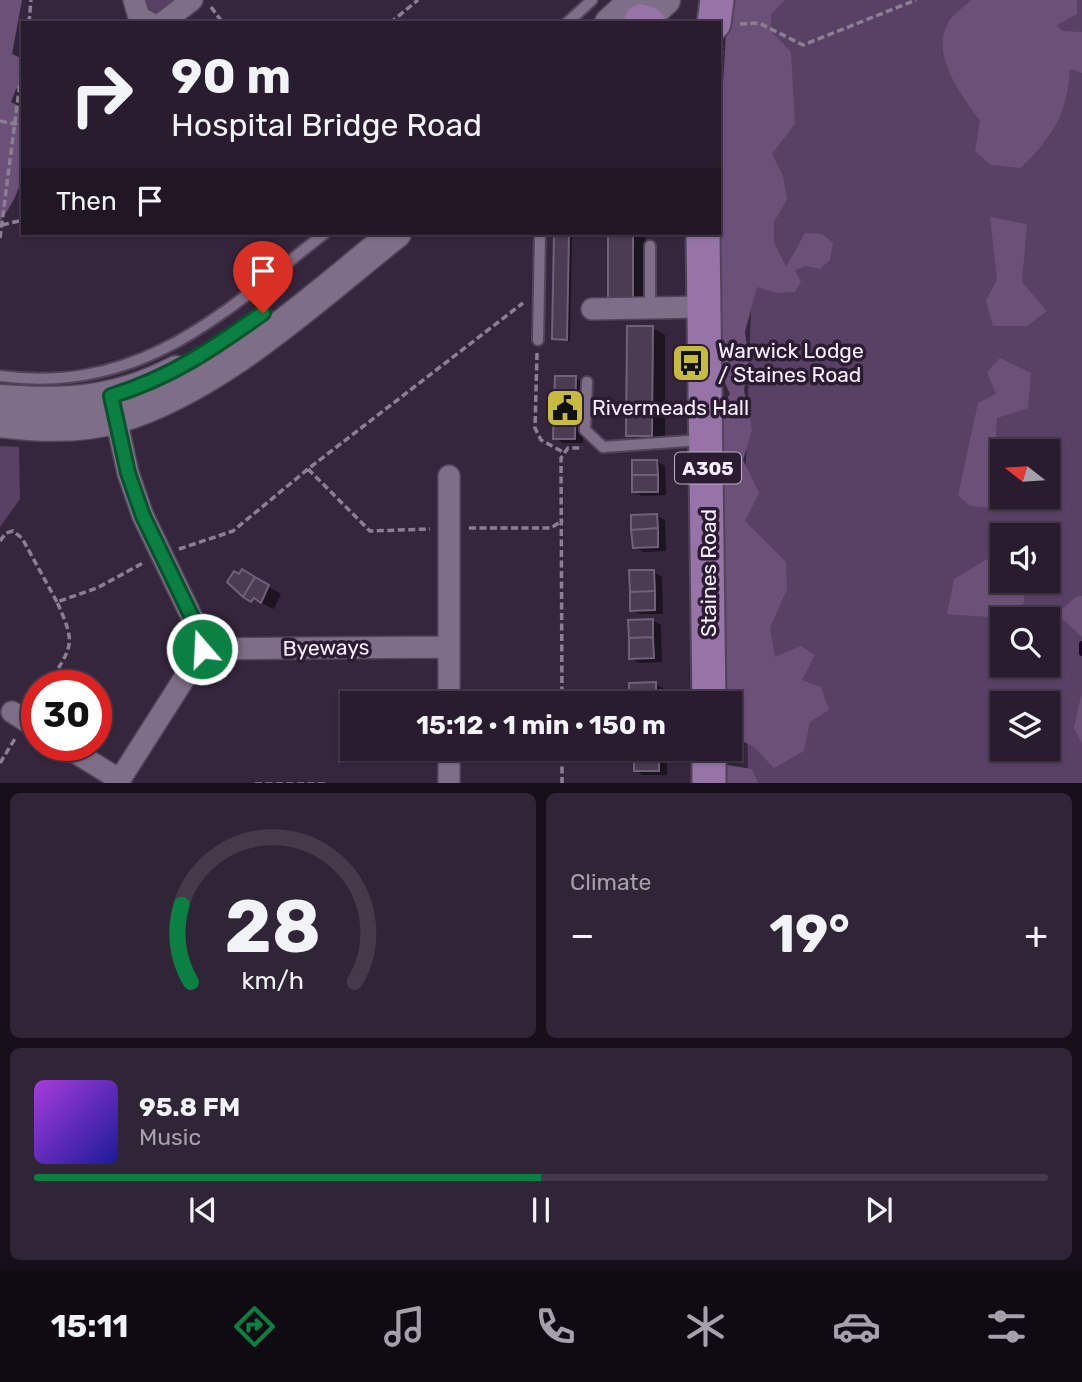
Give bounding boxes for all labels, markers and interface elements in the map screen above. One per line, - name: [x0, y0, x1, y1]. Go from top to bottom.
- text: 90 m: [171, 47, 291, 105]
- icon: right: [56, 49, 147, 140]
- text: Hospital Bridge Road: [171, 106, 482, 144]
- icon: arrive: [131, 182, 169, 220]
- text: Then: [56, 186, 117, 217]
- pin: [233, 241, 293, 313]
- icon: arrive: [244, 252, 282, 290]
- place label: Warwick Lodge / Staines Road: [718, 338, 864, 387]
- bus stop icon: Warwick Lodge / Staines Road: [670, 342, 712, 384]
- public building icon: Rivermeads Hall: [544, 387, 586, 429]
- place label: Rivermeads Hall: [592, 395, 749, 420]
- north arrow: [990, 439, 1060, 509]
- map controls: [990, 439, 1060, 761]
- road number: A305: [675, 453, 741, 484]
- street label: Staines Road: [696, 509, 721, 637]
- button: sound: [990, 523, 1060, 593]
- button: search: [990, 607, 1060, 677]
- position arrow: [165, 612, 239, 686]
- street label: Byeways: [282, 634, 369, 661]
- speed limit sign: 30: [21, 670, 112, 761]
- button: layers: [990, 691, 1060, 761]
- text: 15:12 · 1 min · 150 m: [416, 710, 666, 741]
- text: Climate: [570, 868, 651, 896]
- text: 28: [225, 884, 321, 970]
- text: 19°: [769, 903, 850, 965]
- text: −: [570, 912, 595, 958]
- text: +: [1024, 912, 1048, 958]
- text: km/h: [242, 965, 304, 994]
- text: 95.8 FM: [139, 1092, 240, 1123]
- text: Music: [139, 1123, 201, 1151]
- icon: previous: [184, 1191, 222, 1229]
- icon: pause: [522, 1191, 560, 1229]
- icon: next: [860, 1191, 898, 1229]
- icon: directions: [230, 1302, 279, 1351]
- icon: music: [380, 1302, 429, 1351]
- icon: phone: [531, 1302, 580, 1351]
- icon: climate: [681, 1302, 730, 1351]
- icon: car: [832, 1302, 881, 1351]
- icon: filters: [982, 1302, 1031, 1351]
- text: 15:11: [51, 1307, 128, 1345]

